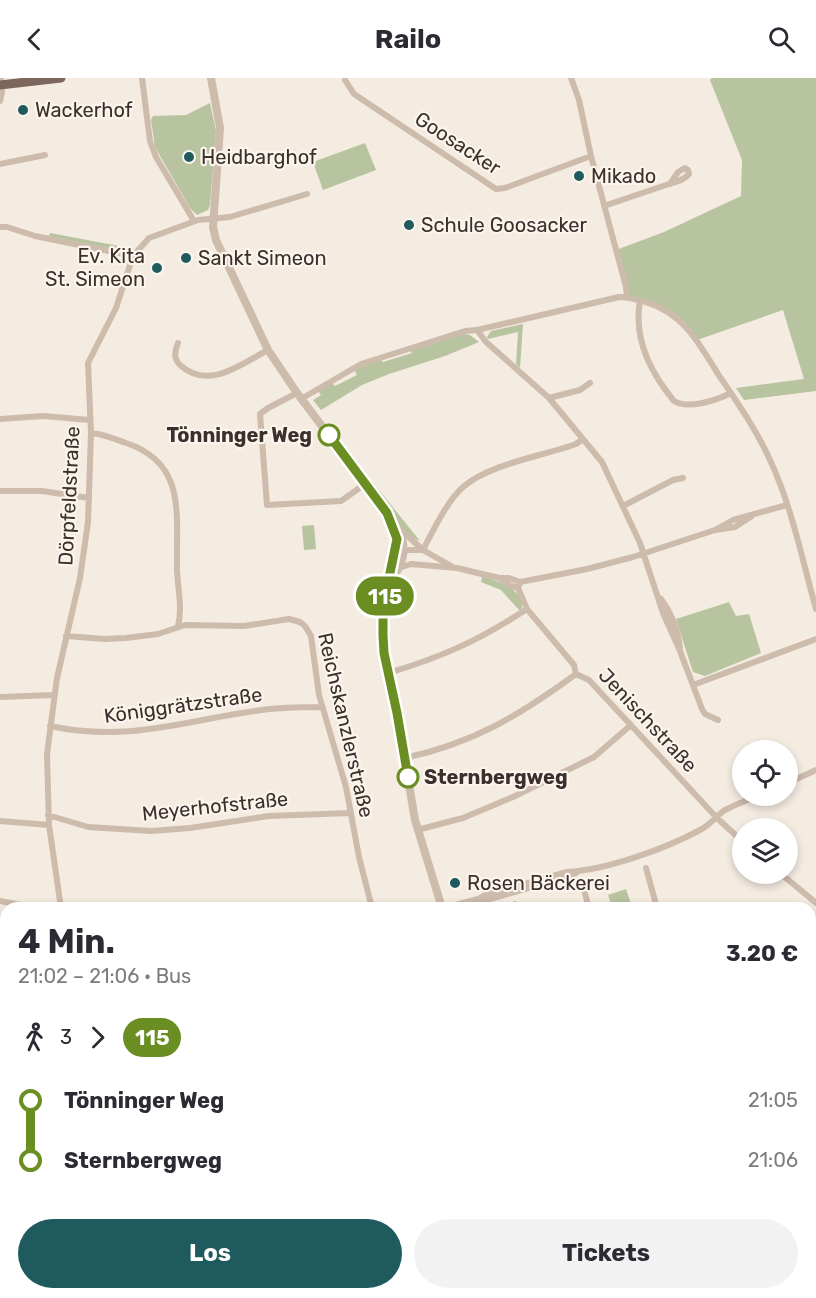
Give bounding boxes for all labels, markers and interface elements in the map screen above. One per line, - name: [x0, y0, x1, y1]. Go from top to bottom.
- icon: back: [18, 23, 51, 56]
- text: Railo: [375, 23, 441, 55]
- icon: search: [765, 23, 798, 56]
- place label: Wackerhof: [35, 98, 133, 122]
- marker: Wackerhof: [16, 103, 30, 117]
- street label: Goosacker: [411, 106, 506, 180]
- place label: Heidbarghof: [201, 145, 317, 169]
- marker: Heidbarghof: [182, 150, 196, 164]
- place label: Mikado: [591, 164, 656, 188]
- marker: Mikado: [572, 169, 586, 183]
- place label: Schule Goosacker: [421, 213, 588, 237]
- marker: Schule Goosacker: [402, 218, 416, 232]
- place label: Ev. Kita St. Simeon: [45, 244, 145, 291]
- place label: Sankt Simeon: [198, 246, 327, 270]
- marker: Sankt Simeon: [179, 251, 193, 265]
- marker: Ev. Kita St. Simeon: [150, 261, 164, 275]
- place label: Tönninger Weg: [166, 423, 312, 447]
- marker: Tönninger Weg: [318, 424, 340, 446]
- street label: Dörpfeldstraße: [53, 426, 85, 566]
- line badge: 115: [350, 576, 420, 616]
- text: 115: [368, 584, 402, 609]
- street label: Reichskanzlerstraße: [313, 630, 379, 820]
- street label: Jenischstraße: [594, 663, 702, 777]
- street label: Königgrätzstraße: [102, 682, 264, 728]
- map controls: [732, 740, 798, 884]
- button: locate: [732, 740, 798, 806]
- place label: Sternbergweg: [424, 765, 568, 789]
- marker: Sternbergweg: [397, 766, 419, 788]
- street label: Meyerhofstraße: [141, 786, 289, 826]
- button: layers: [732, 818, 798, 884]
- place label: Rosen Bäckerei: [467, 871, 610, 895]
- marker: Rosen Bäckerei: [448, 876, 462, 890]
- text: 4 Min.: [18, 922, 115, 961]
- text: 3.20 €: [726, 940, 798, 967]
- text: 21:02 – 21:06 · Bus: [18, 964, 191, 988]
- icon: walk: [18, 1021, 51, 1054]
- icon: forward: [81, 1021, 114, 1054]
- text: 3: [60, 1025, 72, 1049]
- text: 115: [135, 1025, 169, 1050]
- text: Tönninger Weg: [64, 1087, 224, 1114]
- text: 21:05: [748, 1088, 798, 1112]
- text: Sternbergweg: [64, 1147, 222, 1174]
- text: 21:06: [748, 1148, 798, 1172]
- button: Los: [18, 1219, 402, 1288]
- button: Tickets: [414, 1219, 798, 1288]

